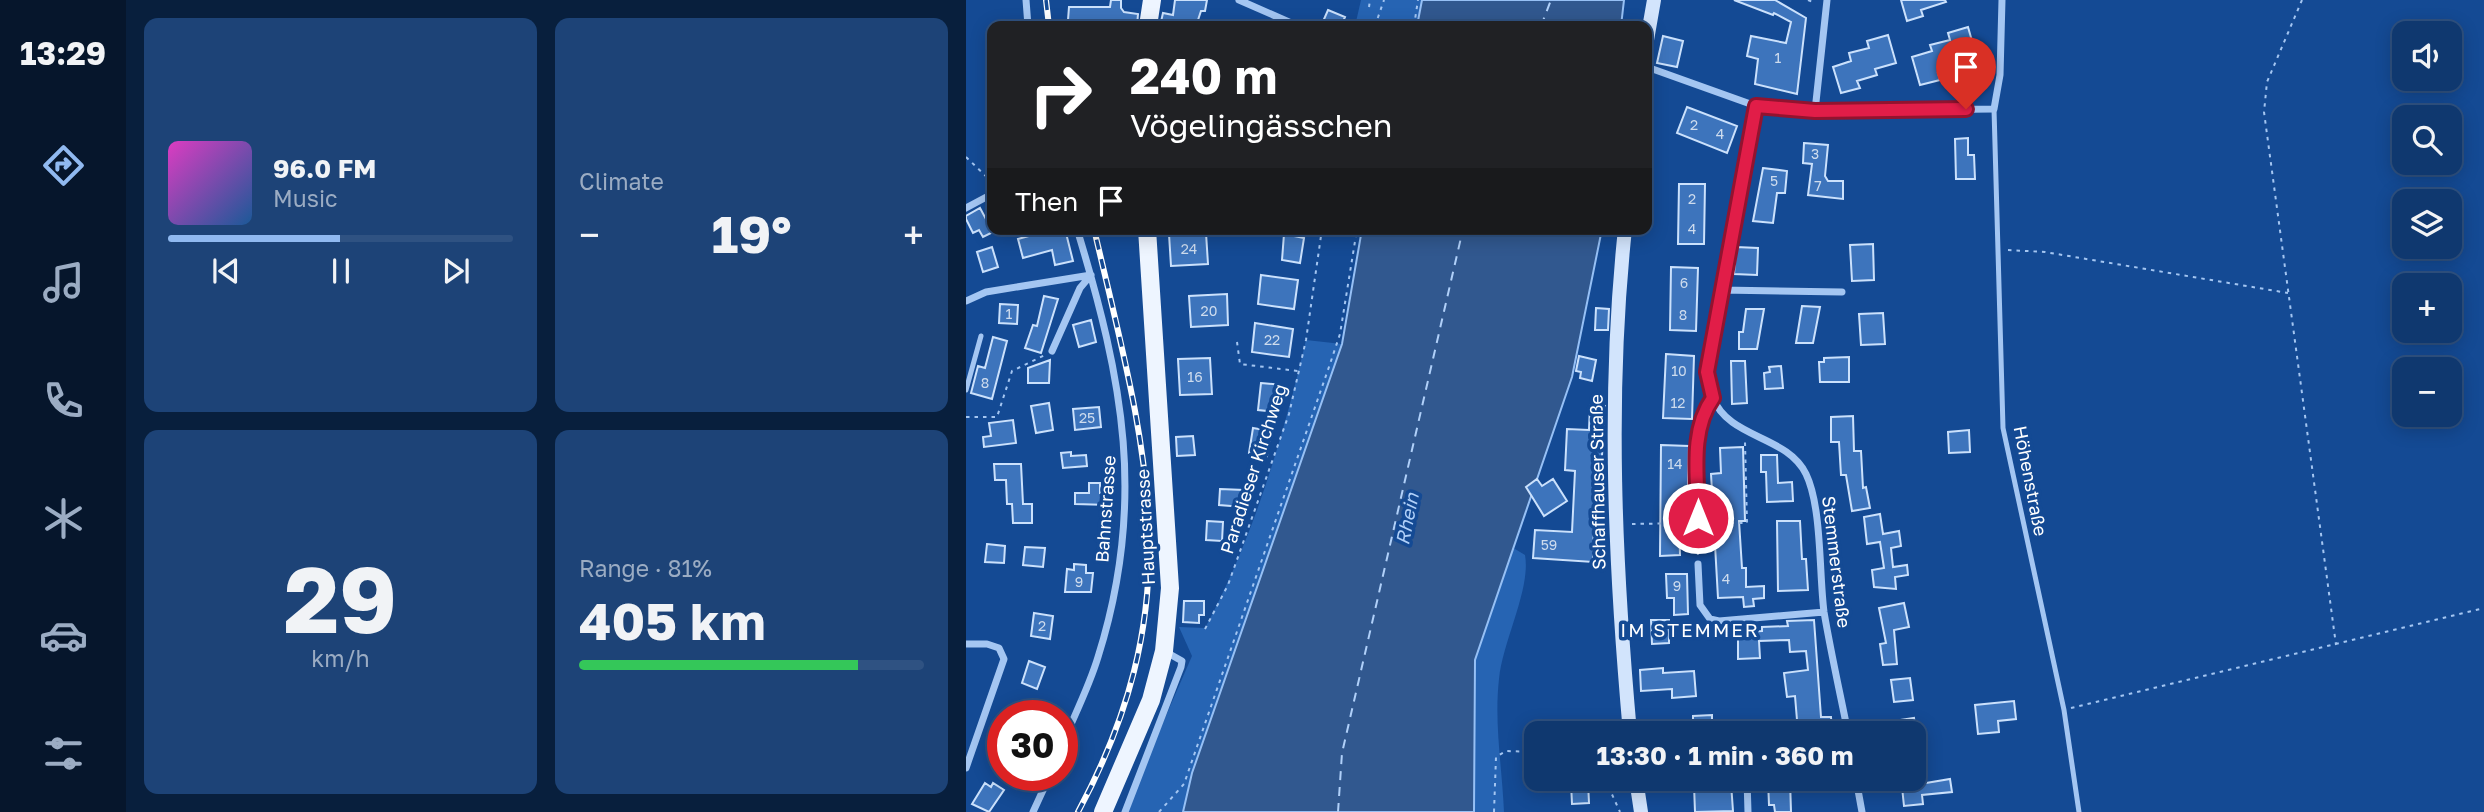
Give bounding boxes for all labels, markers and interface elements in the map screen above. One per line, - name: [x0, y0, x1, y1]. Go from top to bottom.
- map controls: [2392, 21, 2462, 427]
- button: sound: [2392, 21, 2462, 91]
- text: 13:29: [20, 34, 106, 72]
- pin: [1936, 37, 1996, 109]
- text: 240 m: [1130, 46, 1278, 105]
- icon: arrive: [1947, 48, 1985, 86]
- icon: right: [1015, 49, 1106, 140]
- house number: 1: [1775, 49, 1782, 66]
- button: search: [2392, 105, 2462, 175]
- text: Vögelingässchen: [1130, 106, 1393, 144]
- house number: 2: [1690, 116, 1698, 133]
- house number: 4: [1716, 125, 1724, 142]
- icon: directions: [39, 141, 88, 190]
- house number: 3: [1811, 145, 1819, 162]
- text: 96.0 FM: [273, 153, 376, 184]
- text: Climate: [579, 167, 664, 195]
- house number: 5: [1770, 172, 1778, 189]
- house number: 7: [1814, 177, 1822, 194]
- icon: arrive: [1092, 182, 1130, 220]
- text: Music: [273, 184, 338, 212]
- text: Then: [1015, 186, 1078, 217]
- button: layers: [2392, 189, 2462, 259]
- house number: 2: [1688, 190, 1696, 207]
- text: 19°: [711, 202, 792, 264]
- text: −: [579, 212, 600, 257]
- text: +: [903, 212, 924, 257]
- house number: 4: [1688, 220, 1696, 237]
- house number: 24: [1181, 240, 1197, 257]
- icon: previous: [207, 252, 245, 290]
- icon: pause: [322, 252, 360, 290]
- icon: next: [437, 252, 475, 290]
- icon: music: [39, 258, 88, 307]
- button: +: [2392, 273, 2462, 343]
- house number: 6: [1680, 274, 1688, 291]
- house number: 20: [1201, 302, 1217, 319]
- house number: 1: [1006, 305, 1013, 322]
- house number: 8: [1679, 306, 1687, 323]
- house number: 22: [1264, 331, 1280, 348]
- button: −: [2392, 357, 2462, 427]
- house number: 10: [1671, 362, 1687, 379]
- house number: 16: [1187, 368, 1203, 385]
- house number: 8: [981, 374, 989, 391]
- icon: phone: [39, 376, 88, 425]
- street label: Paradieser Kirchweg: [1215, 381, 1291, 556]
- street label: Schaffhauser Straße: [1584, 394, 1610, 570]
- house number: 12: [1671, 394, 1685, 411]
- house number: 25: [1079, 409, 1095, 426]
- street label: Höhenstraße: [2010, 424, 2052, 538]
- street label: Bahnstrasse: [1090, 454, 1120, 563]
- house number: 14: [1667, 455, 1683, 472]
- street label: Hauptstrasse: [1131, 468, 1159, 586]
- position arrow: [1661, 481, 1735, 555]
- water label: Rhein: [1390, 490, 1423, 547]
- icon: climate: [39, 494, 88, 543]
- street label: Stemmerstraße: [1818, 495, 1856, 629]
- house number: 59: [1541, 536, 1557, 553]
- text: 29: [284, 544, 397, 653]
- text: Range · 81%: [579, 554, 712, 582]
- house number: 4: [1722, 570, 1730, 587]
- house number: 9: [1075, 573, 1083, 590]
- house number: 9: [1673, 577, 1681, 594]
- text: 405 km: [579, 589, 766, 651]
- icon: car: [39, 611, 88, 660]
- house number: 2: [1038, 617, 1046, 634]
- district label: IM STEMMER: [1620, 618, 1760, 641]
- text: km/h: [311, 644, 370, 672]
- speed limit sign: 30: [987, 700, 1078, 791]
- icon: filters: [39, 729, 88, 778]
- text: 13:30 · 1 min · 360 m: [1597, 740, 1853, 771]

